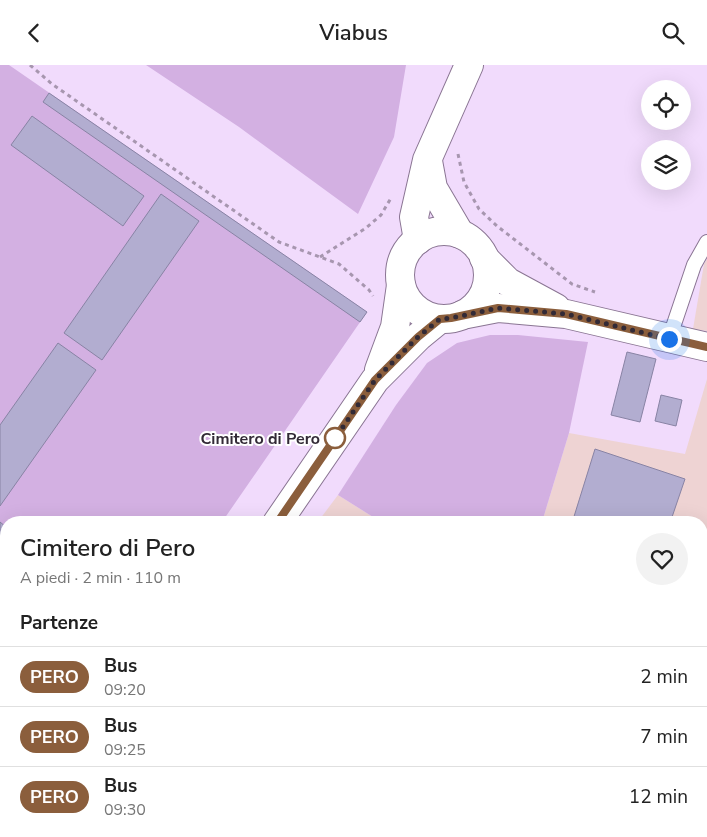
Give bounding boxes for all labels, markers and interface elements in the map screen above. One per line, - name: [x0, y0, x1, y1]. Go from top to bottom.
- text: Viabus: [319, 18, 388, 48]
- icon: back: [20, 19, 48, 47]
- icon: search: [659, 19, 687, 47]
- map controls: [641, 80, 691, 190]
- button: locate: [641, 80, 691, 130]
- button: layers: [641, 140, 691, 190]
- your location: [657, 327, 682, 352]
- marker: Cimitero di Pero: [324, 427, 346, 449]
- place label: Cimitero di Pero: [200, 428, 320, 450]
- text: Cimitero di Pero: [20, 532, 195, 564]
- button: heart: [636, 533, 688, 585]
- text: A piedi · 2 min · 110 m: [20, 567, 181, 589]
- text: Partenze: [20, 610, 98, 636]
- text: Bus: [104, 653, 137, 679]
- text: 2 min: [640, 664, 688, 690]
- text: PERO: [30, 665, 79, 689]
- text: 09:20: [104, 679, 146, 701]
- text: Bus: [104, 713, 137, 739]
- text: 7 min: [640, 724, 688, 750]
- text: PERO: [30, 725, 79, 749]
- text: 09:25: [104, 739, 146, 761]
- text: Bus: [104, 773, 137, 799]
- text: 12 min: [629, 784, 688, 810]
- text: PERO: [30, 785, 79, 809]
- text: 09:30: [104, 799, 146, 821]

